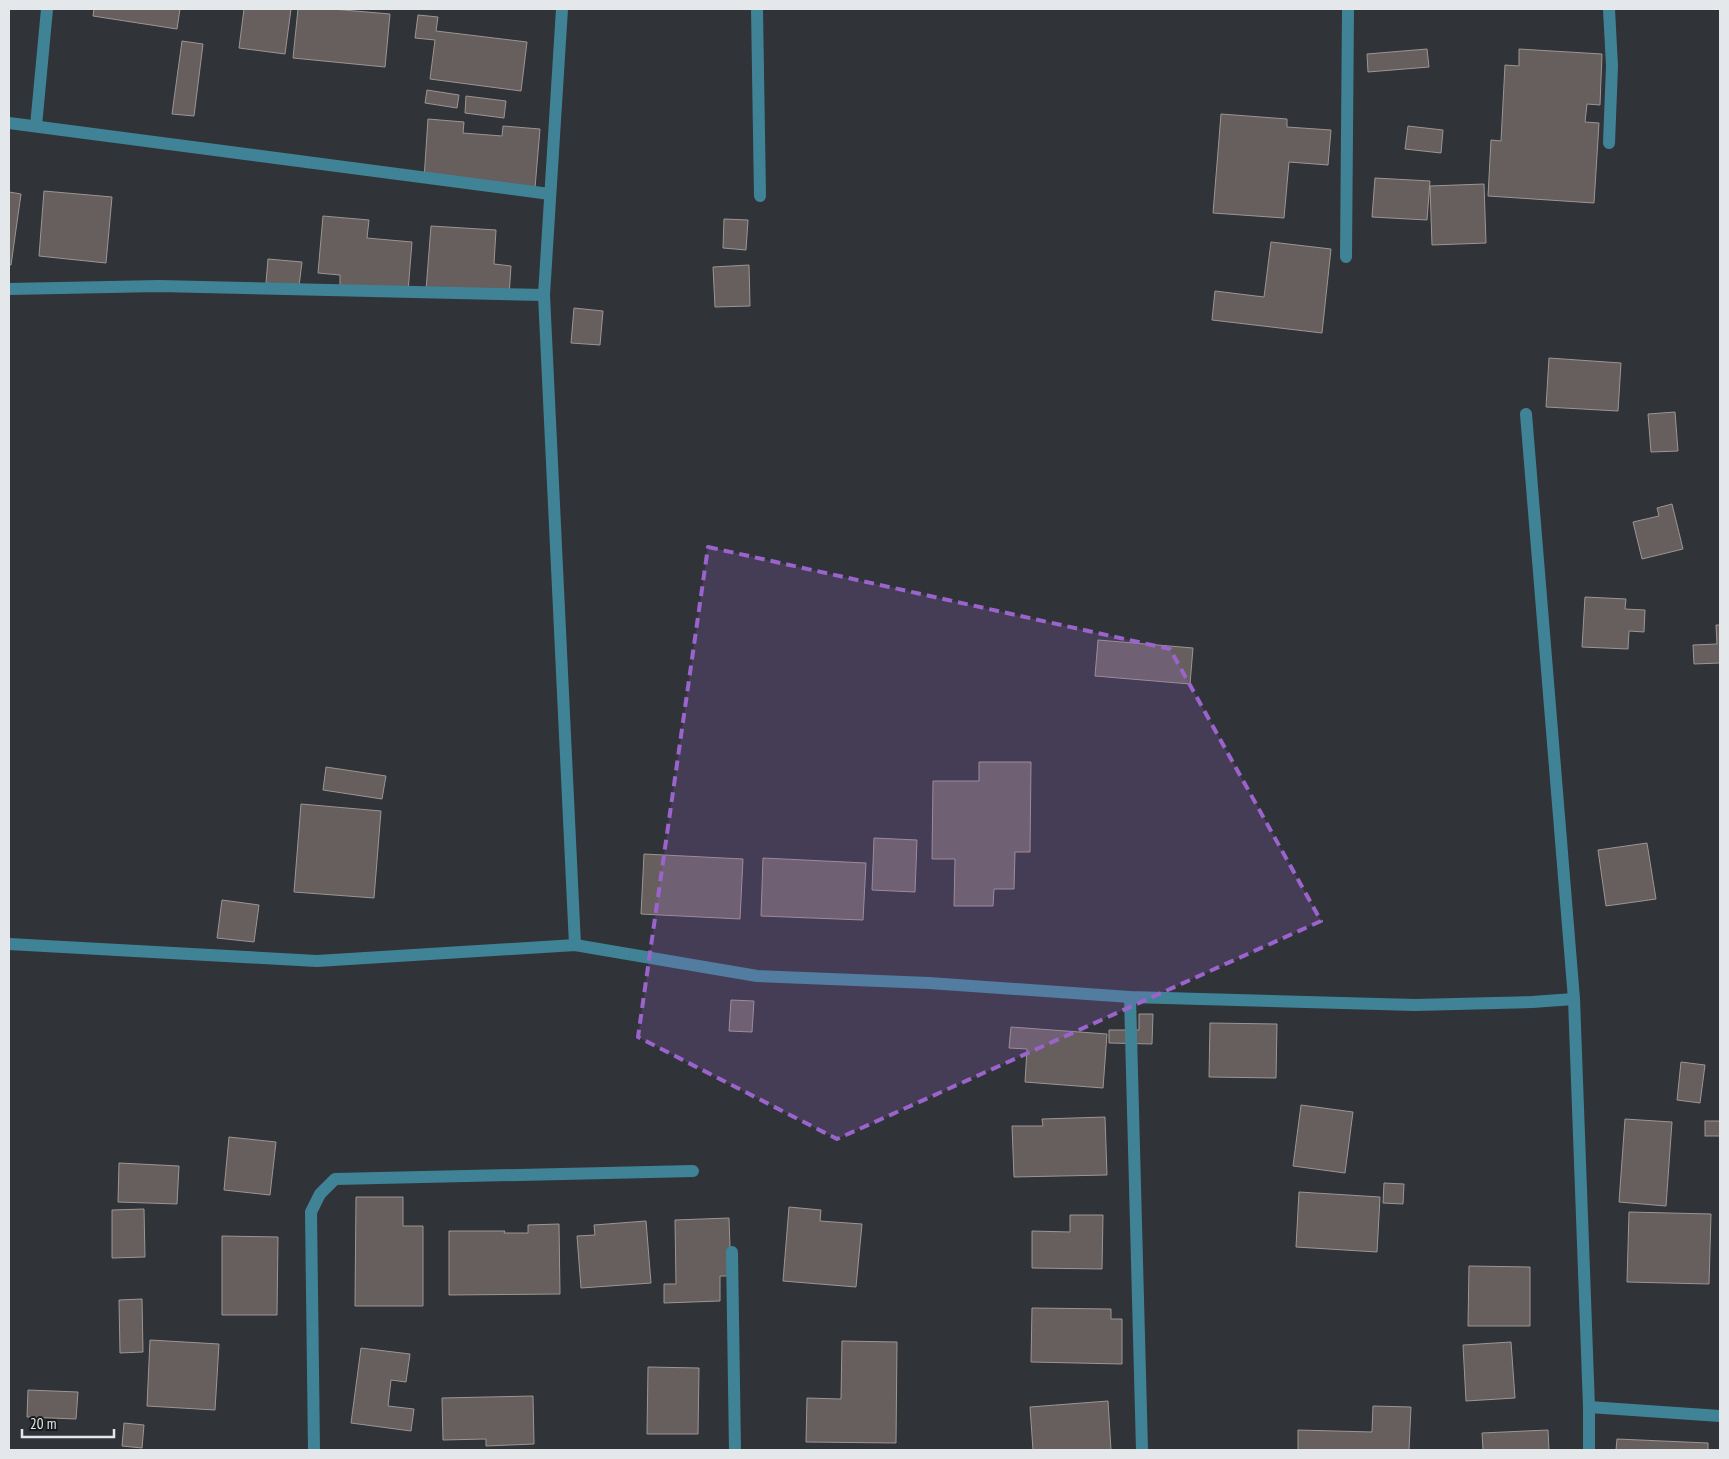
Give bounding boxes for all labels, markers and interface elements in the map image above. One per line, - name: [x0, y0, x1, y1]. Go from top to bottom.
- scale bar: [22, 1406, 115, 1438]
- text: 20 m: [30, 1414, 56, 1433]

